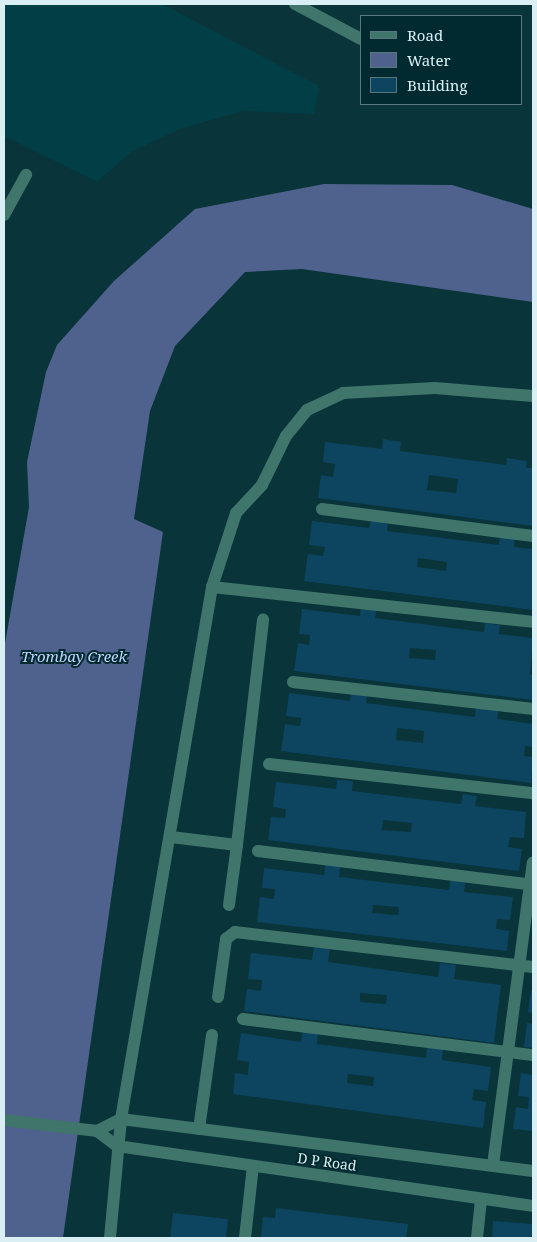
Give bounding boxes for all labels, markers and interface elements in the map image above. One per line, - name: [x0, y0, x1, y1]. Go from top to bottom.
- legend: [360, 15, 522, 105]
- text: Road: [407, 25, 443, 45]
- text: Water: [407, 50, 450, 70]
- text: Building: [407, 75, 468, 95]
- water label: Trombay Creek: [21, 648, 127, 666]
- street label: D P Road: [296, 1150, 358, 1174]

